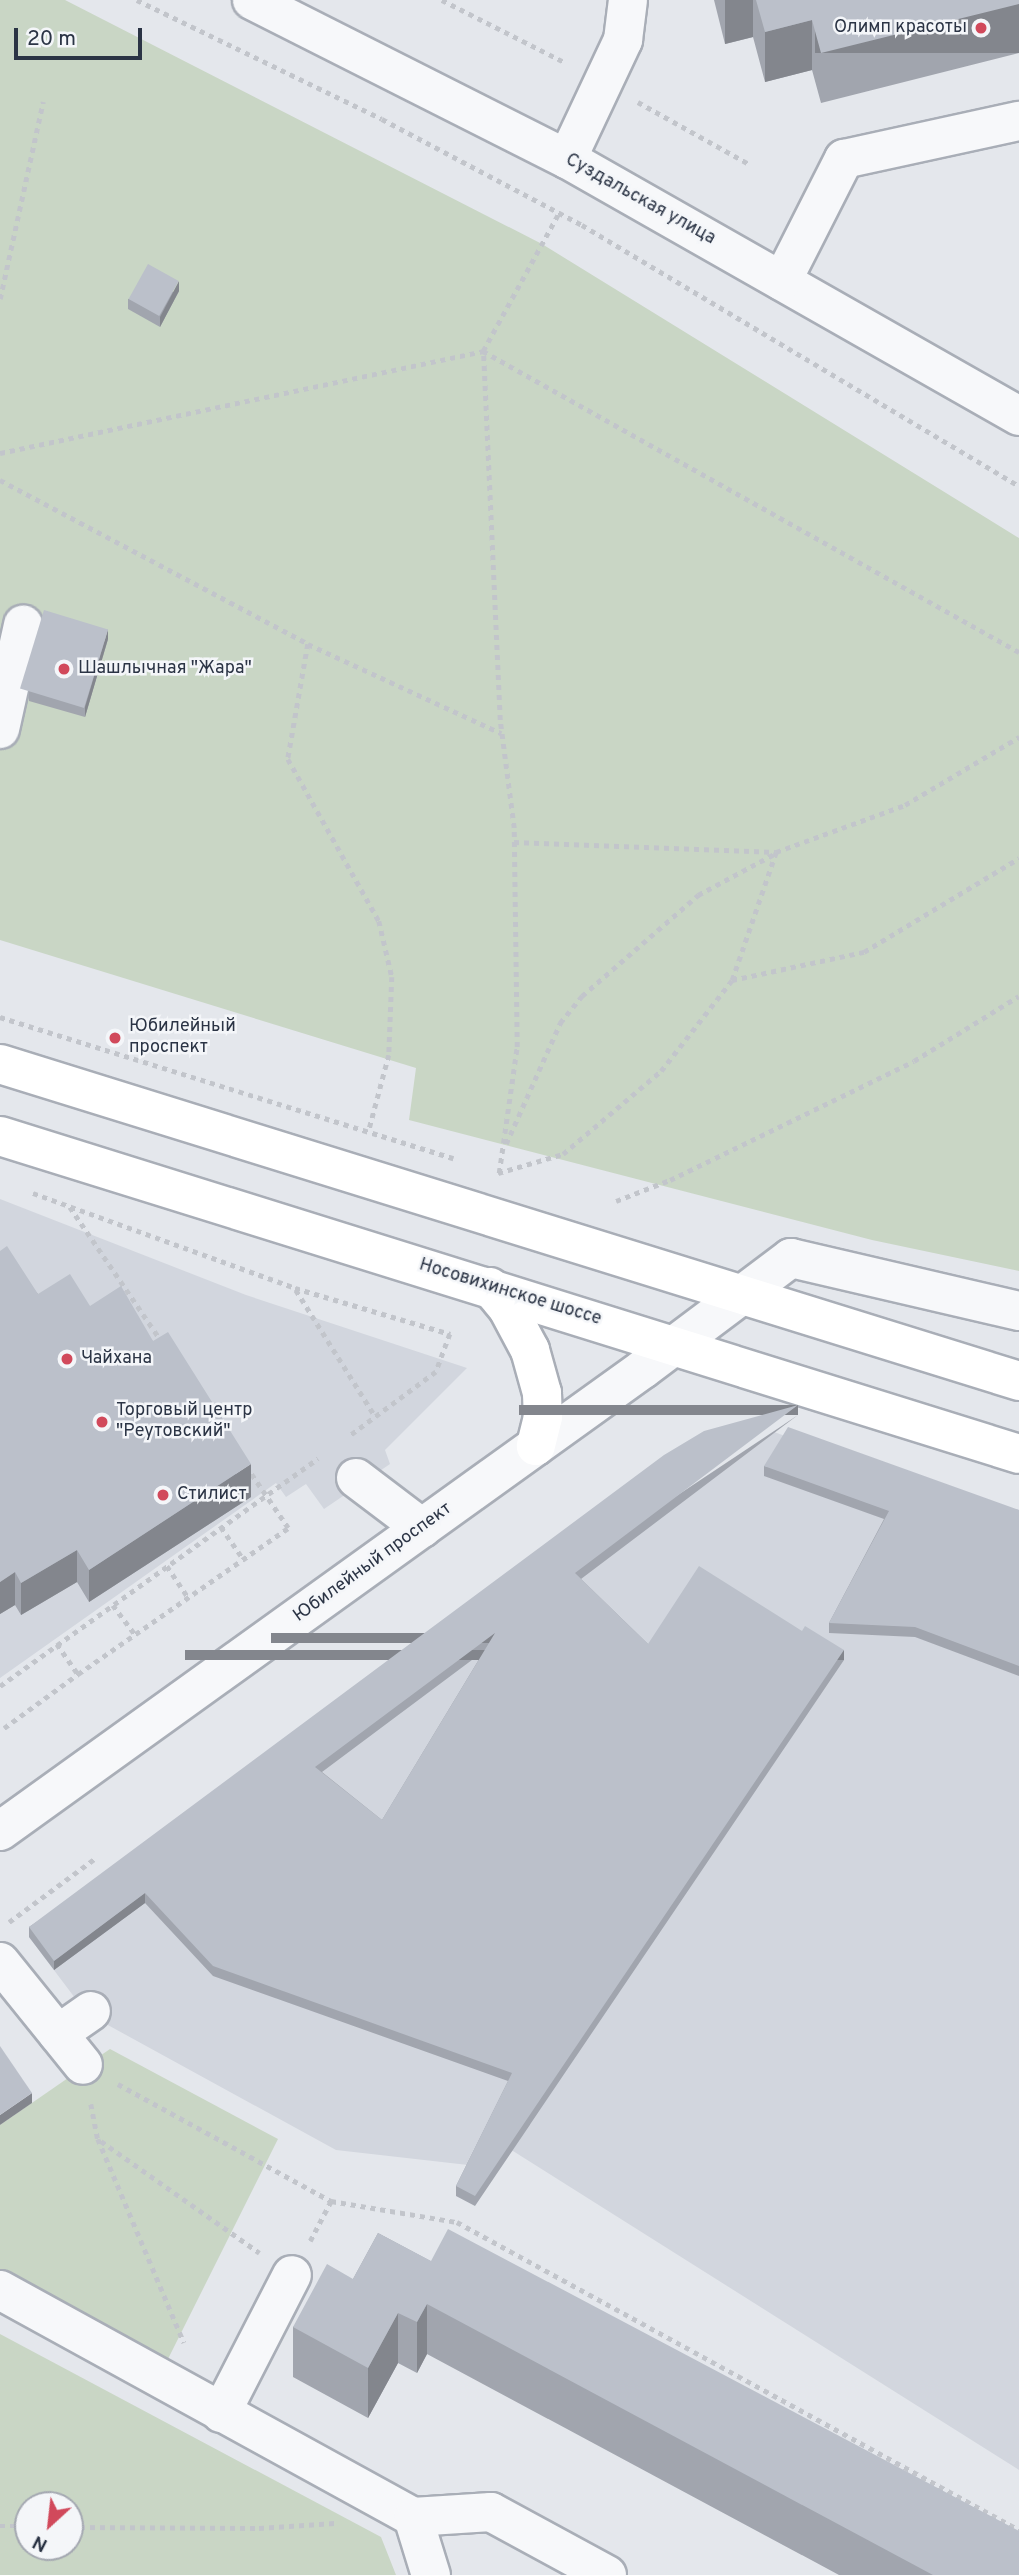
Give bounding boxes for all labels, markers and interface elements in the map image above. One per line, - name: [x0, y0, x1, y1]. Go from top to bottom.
- scale bar: [18, 14, 145, 58]
- place label: Олимп красоты: [834, 17, 967, 39]
- marker: Олимп красоты: [973, 20, 989, 36]
- text: 20 m: [27, 26, 76, 53]
- street label: Суздальская улица: [561, 150, 719, 250]
- place label: Шашлычная "Жара": [78, 658, 252, 680]
- marker: Шашлычная "Жара": [56, 661, 72, 677]
- place label: Юбилейный проспект: [129, 1017, 236, 1060]
- marker: Юбилейный проспект: [107, 1030, 123, 1046]
- street label: Носовихинское шоссе: [416, 1255, 604, 1331]
- place label: Чайхана: [81, 1348, 152, 1370]
- marker: Чайхана: [59, 1351, 75, 1367]
- place label: Торговый центр "Реутовский": [116, 1401, 252, 1444]
- marker: Торговый центр "Реутовский": [94, 1414, 110, 1430]
- place label: Стилист: [177, 1484, 247, 1506]
- marker: Стилист: [155, 1487, 171, 1503]
- street label: Юбилейный проспект: [290, 1498, 456, 1628]
- north arrow: [14, 2491, 84, 2561]
- text: N: [29, 2529, 52, 2557]

